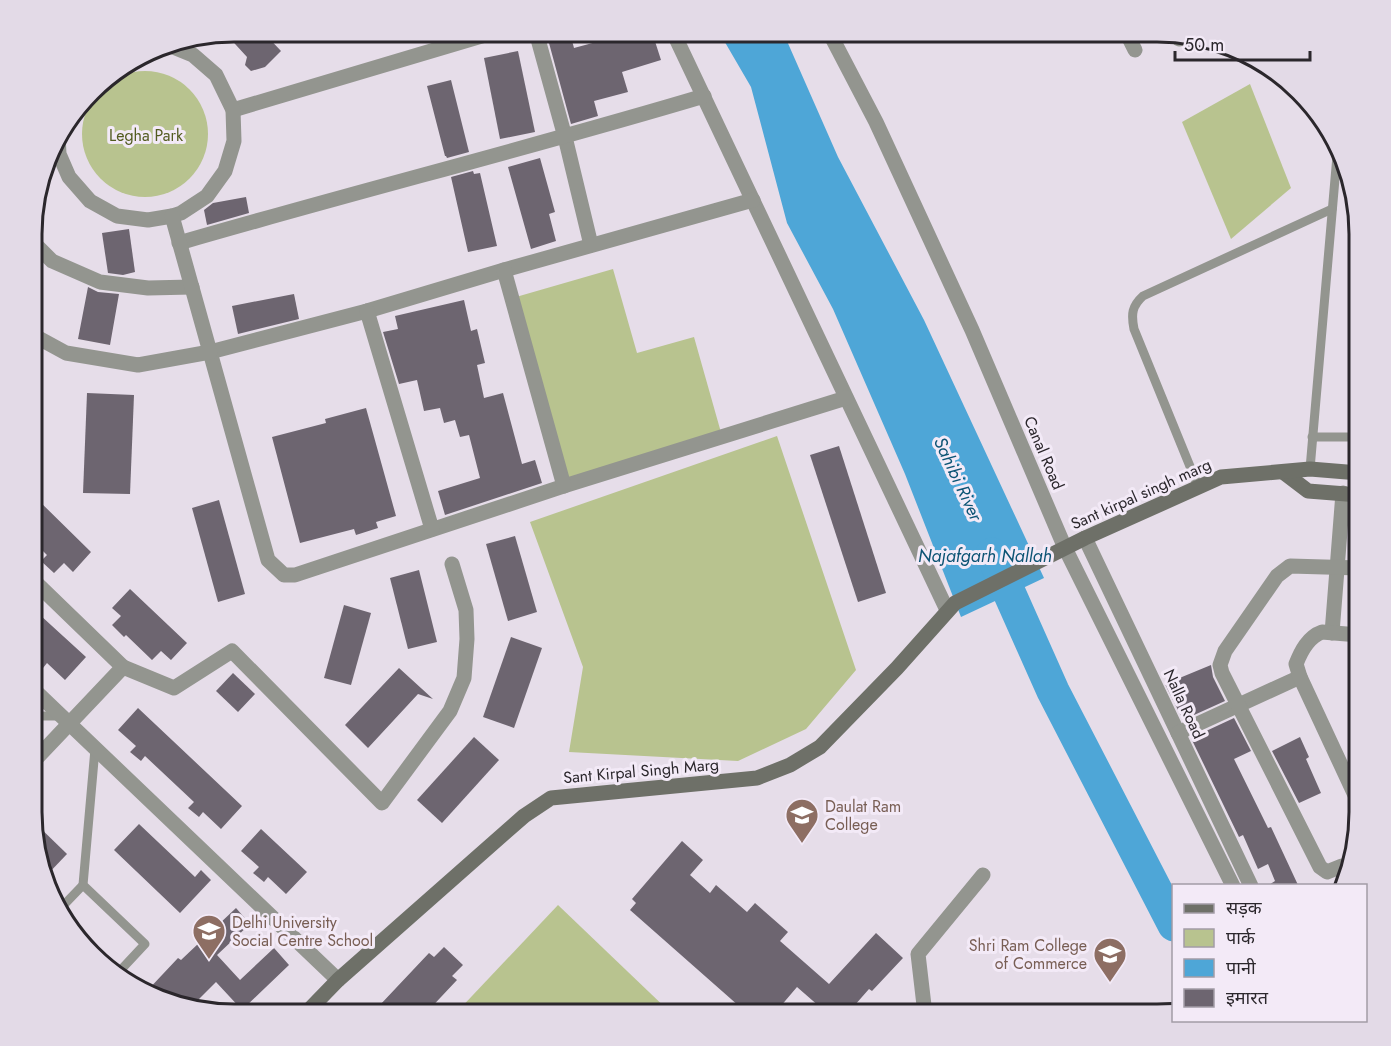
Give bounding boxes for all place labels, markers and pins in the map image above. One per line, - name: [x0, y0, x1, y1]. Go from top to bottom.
- place label: Daulat Ram College: [825, 795, 901, 836]
- school or university icon: Daulat Ram College: [784, 797, 820, 844]
- place label: Delhi University Social Centre School: [232, 911, 373, 952]
- school or university icon: Delhi University Social Centre School: [191, 913, 227, 960]
- place label: Shri Ram College of Commerce: [969, 934, 1087, 975]
- school or university icon: Shri Ram College of Commerce: [1092, 936, 1128, 983]

